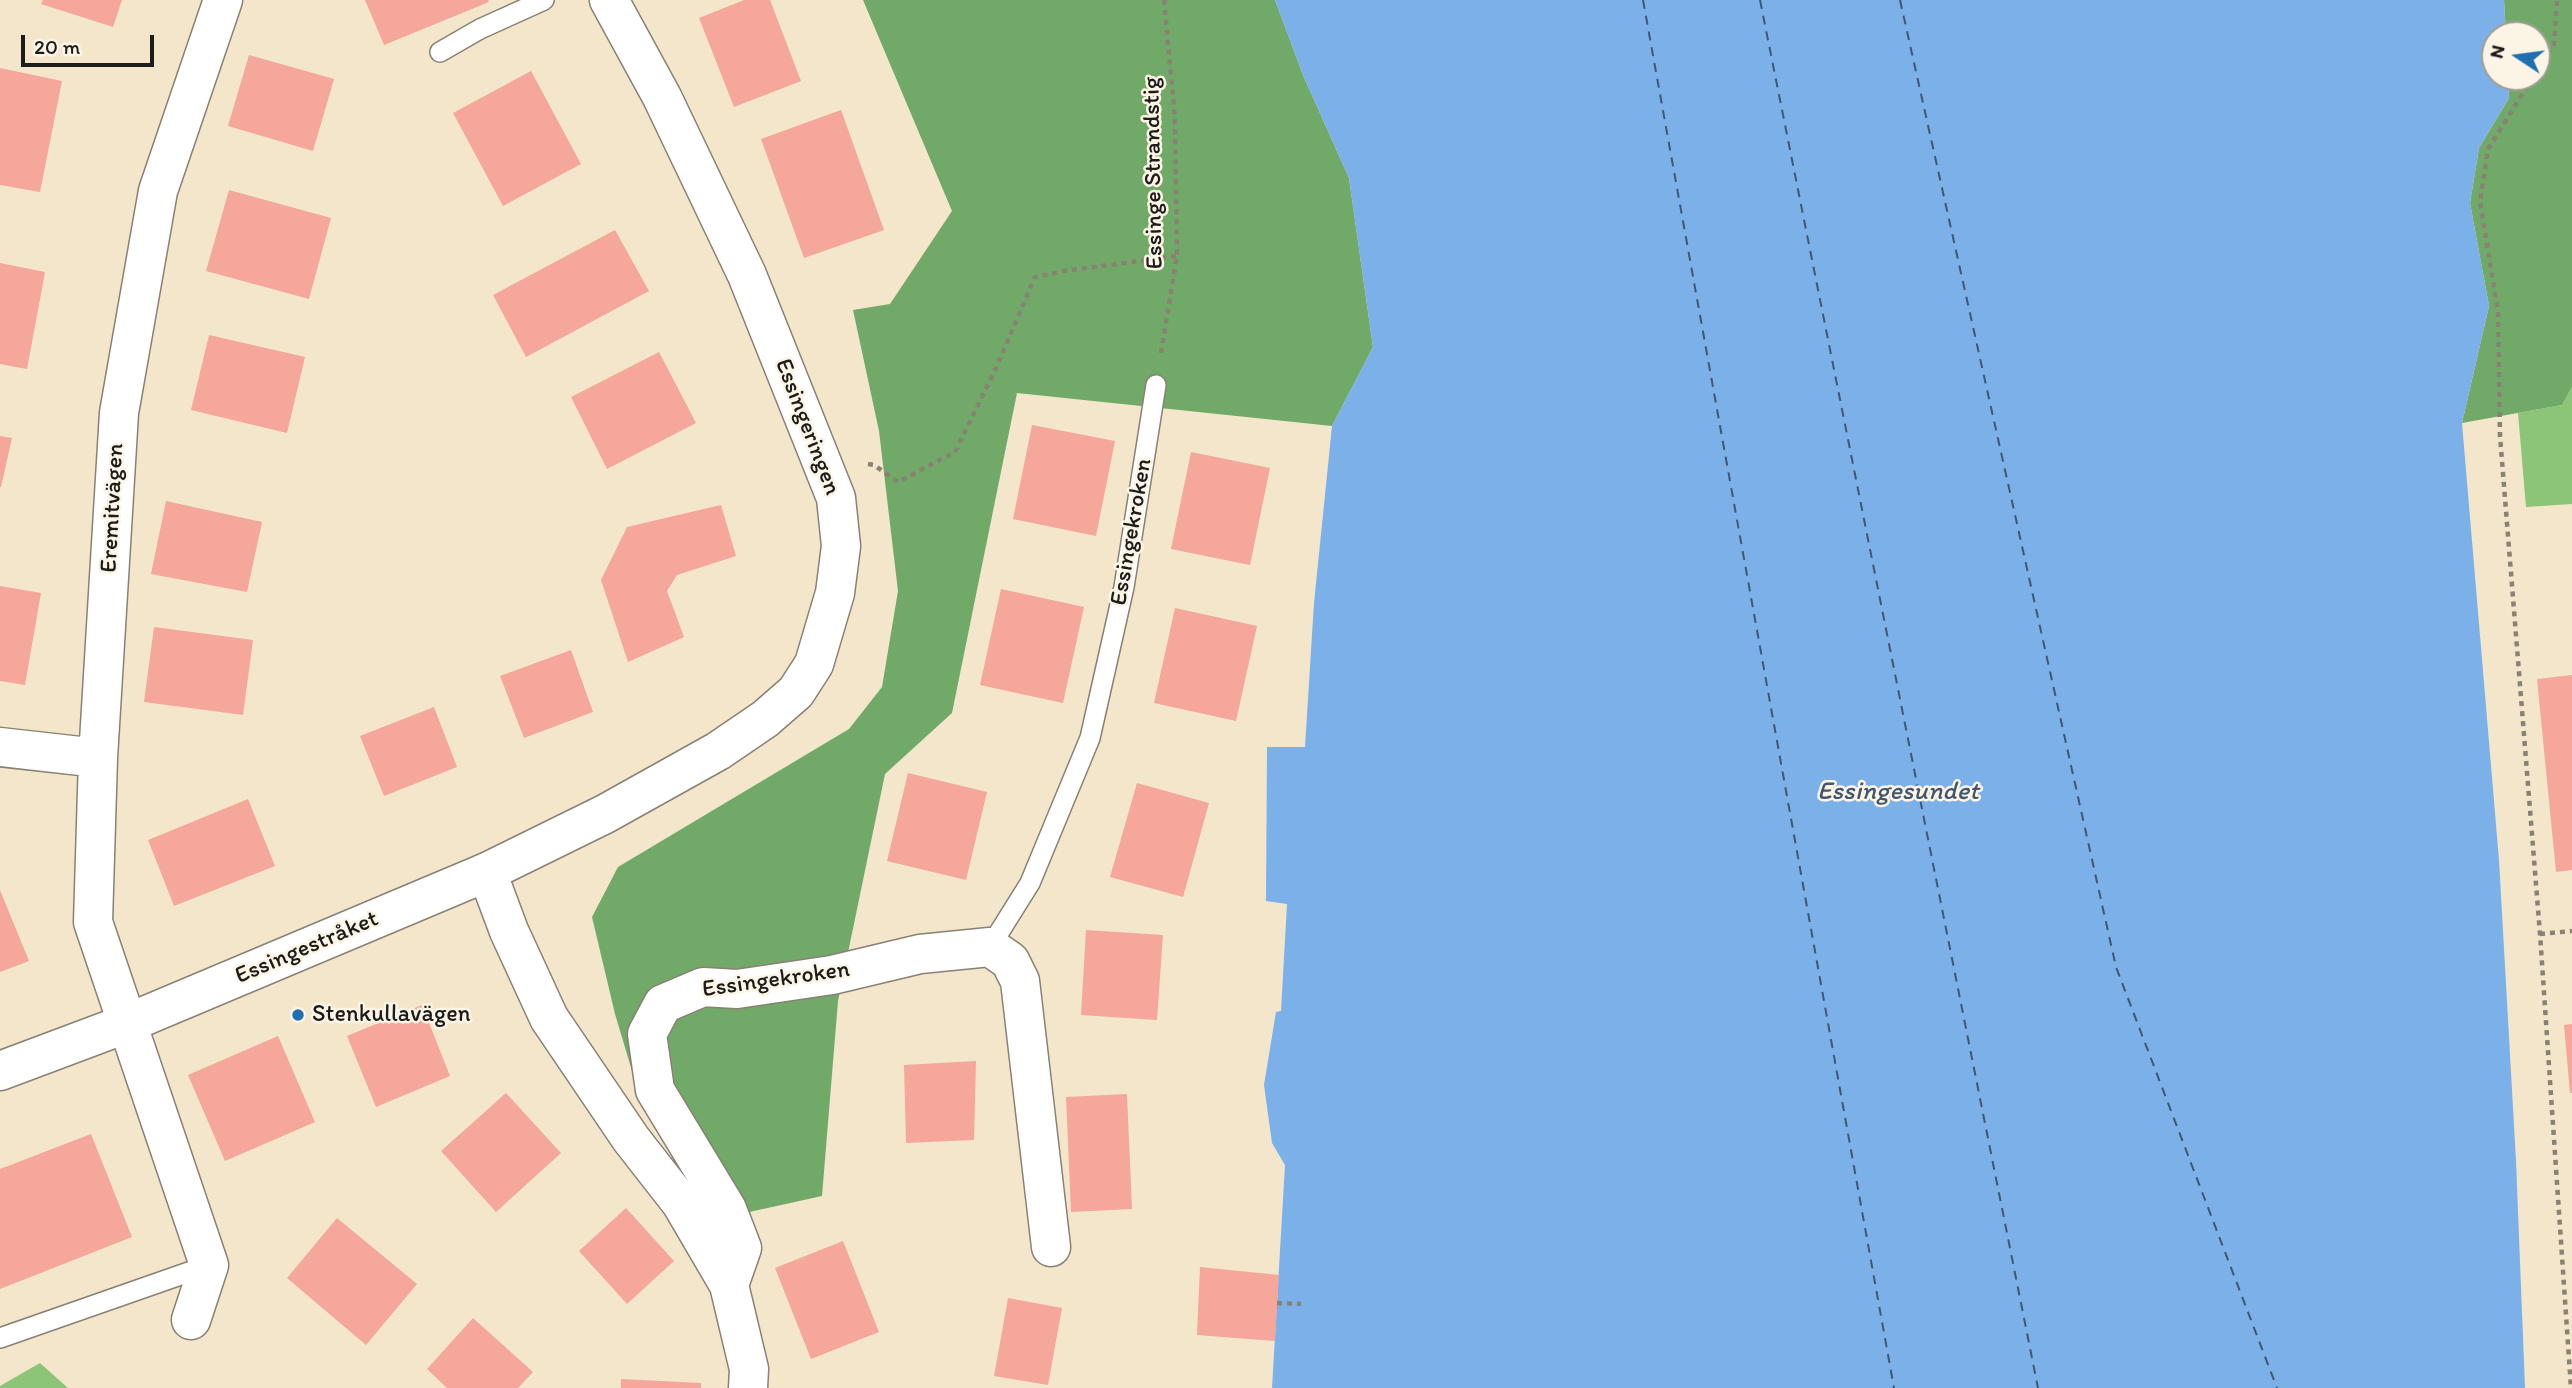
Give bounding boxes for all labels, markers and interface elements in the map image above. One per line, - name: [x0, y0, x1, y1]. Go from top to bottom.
- scale bar: [24, 21, 158, 65]
- north arrow: [2481, 21, 2551, 91]
- text: 20 m: [34, 34, 80, 59]
- text: N: [2484, 43, 2510, 60]
- street label: Essinge Strandstig: [1138, 76, 1170, 270]
- street label: Essingeringen: [768, 355, 846, 499]
- street label: Eremitvägen: [95, 443, 131, 573]
- street label: Essingekroken: [1105, 456, 1159, 608]
- water label: Essingesundet: [1817, 776, 1979, 808]
- street label: Essingestråket: [231, 905, 383, 991]
- street label: Essingekroken: [700, 955, 852, 1005]
- place label: Stenkullavägen: [312, 1001, 470, 1029]
- marker: Stenkullavägen: [290, 1007, 306, 1023]

